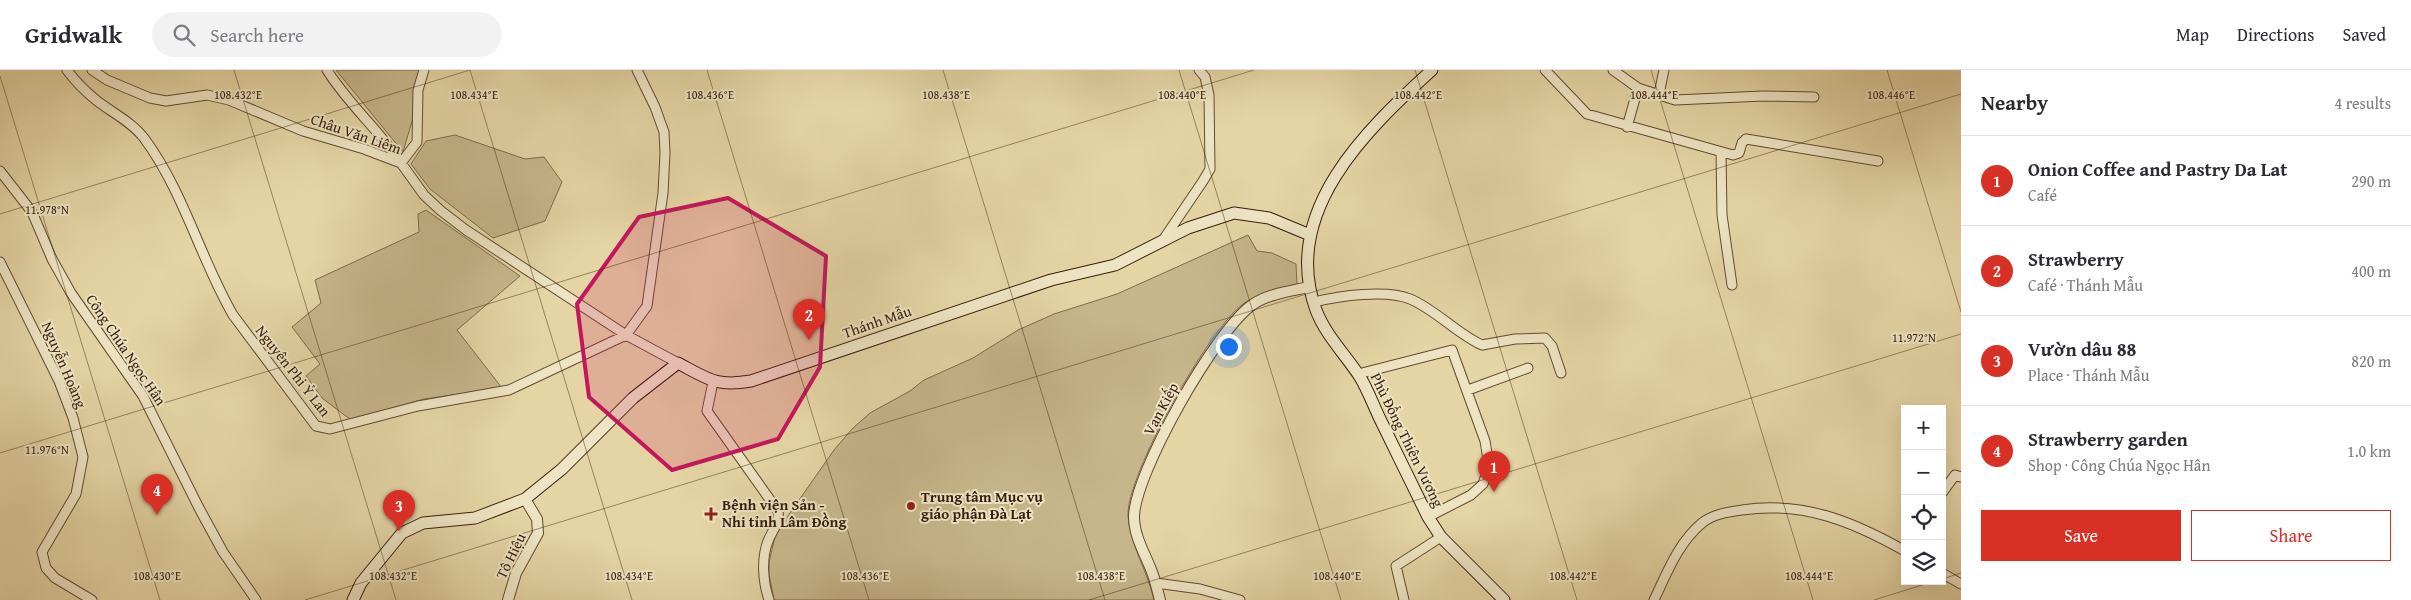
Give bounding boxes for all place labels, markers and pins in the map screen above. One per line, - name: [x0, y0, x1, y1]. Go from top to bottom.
- pin: 2: [793, 299, 825, 340]
- pin: 1: [1478, 451, 1510, 492]
- pin: 4: [141, 474, 173, 515]
- place label: Trung tâm Mục vụ giáo phận Đà Lạt: [921, 486, 1043, 524]
- pin: 3: [383, 490, 415, 531]
- place label: Bệnh viện Sản - Nhi tỉnh Lâm Đồng: [722, 494, 846, 532]
- marker: Trung tâm Mục vụ giáo phận Đà Lạt: [905, 500, 917, 512]
- marker: Bệnh viện Sản - Nhi tỉnh Lâm Đồng: [704, 507, 718, 521]

